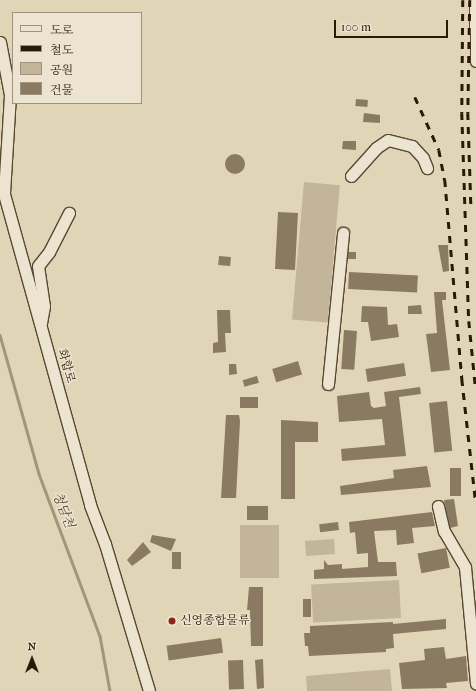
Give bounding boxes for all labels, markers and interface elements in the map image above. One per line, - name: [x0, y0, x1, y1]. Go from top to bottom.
- legend: [12, 12, 142, 104]
- scale bar: [336, 12, 450, 38]
- text: 100 m: [341, 20, 371, 34]
- text: 도로: [50, 23, 73, 37]
- text: 철도: [50, 43, 73, 57]
- text: 공원: [50, 63, 73, 77]
- text: 건물: [50, 83, 73, 97]
- street label: 화합로: [54, 347, 78, 385]
- water label: 청담천: [49, 490, 77, 530]
- place label: 신영종합물류: [180, 614, 250, 628]
- marker: 신영종합물류: [167, 616, 177, 626]
- north arrow: [12, 639, 52, 679]
- text: N: [28, 640, 36, 653]

